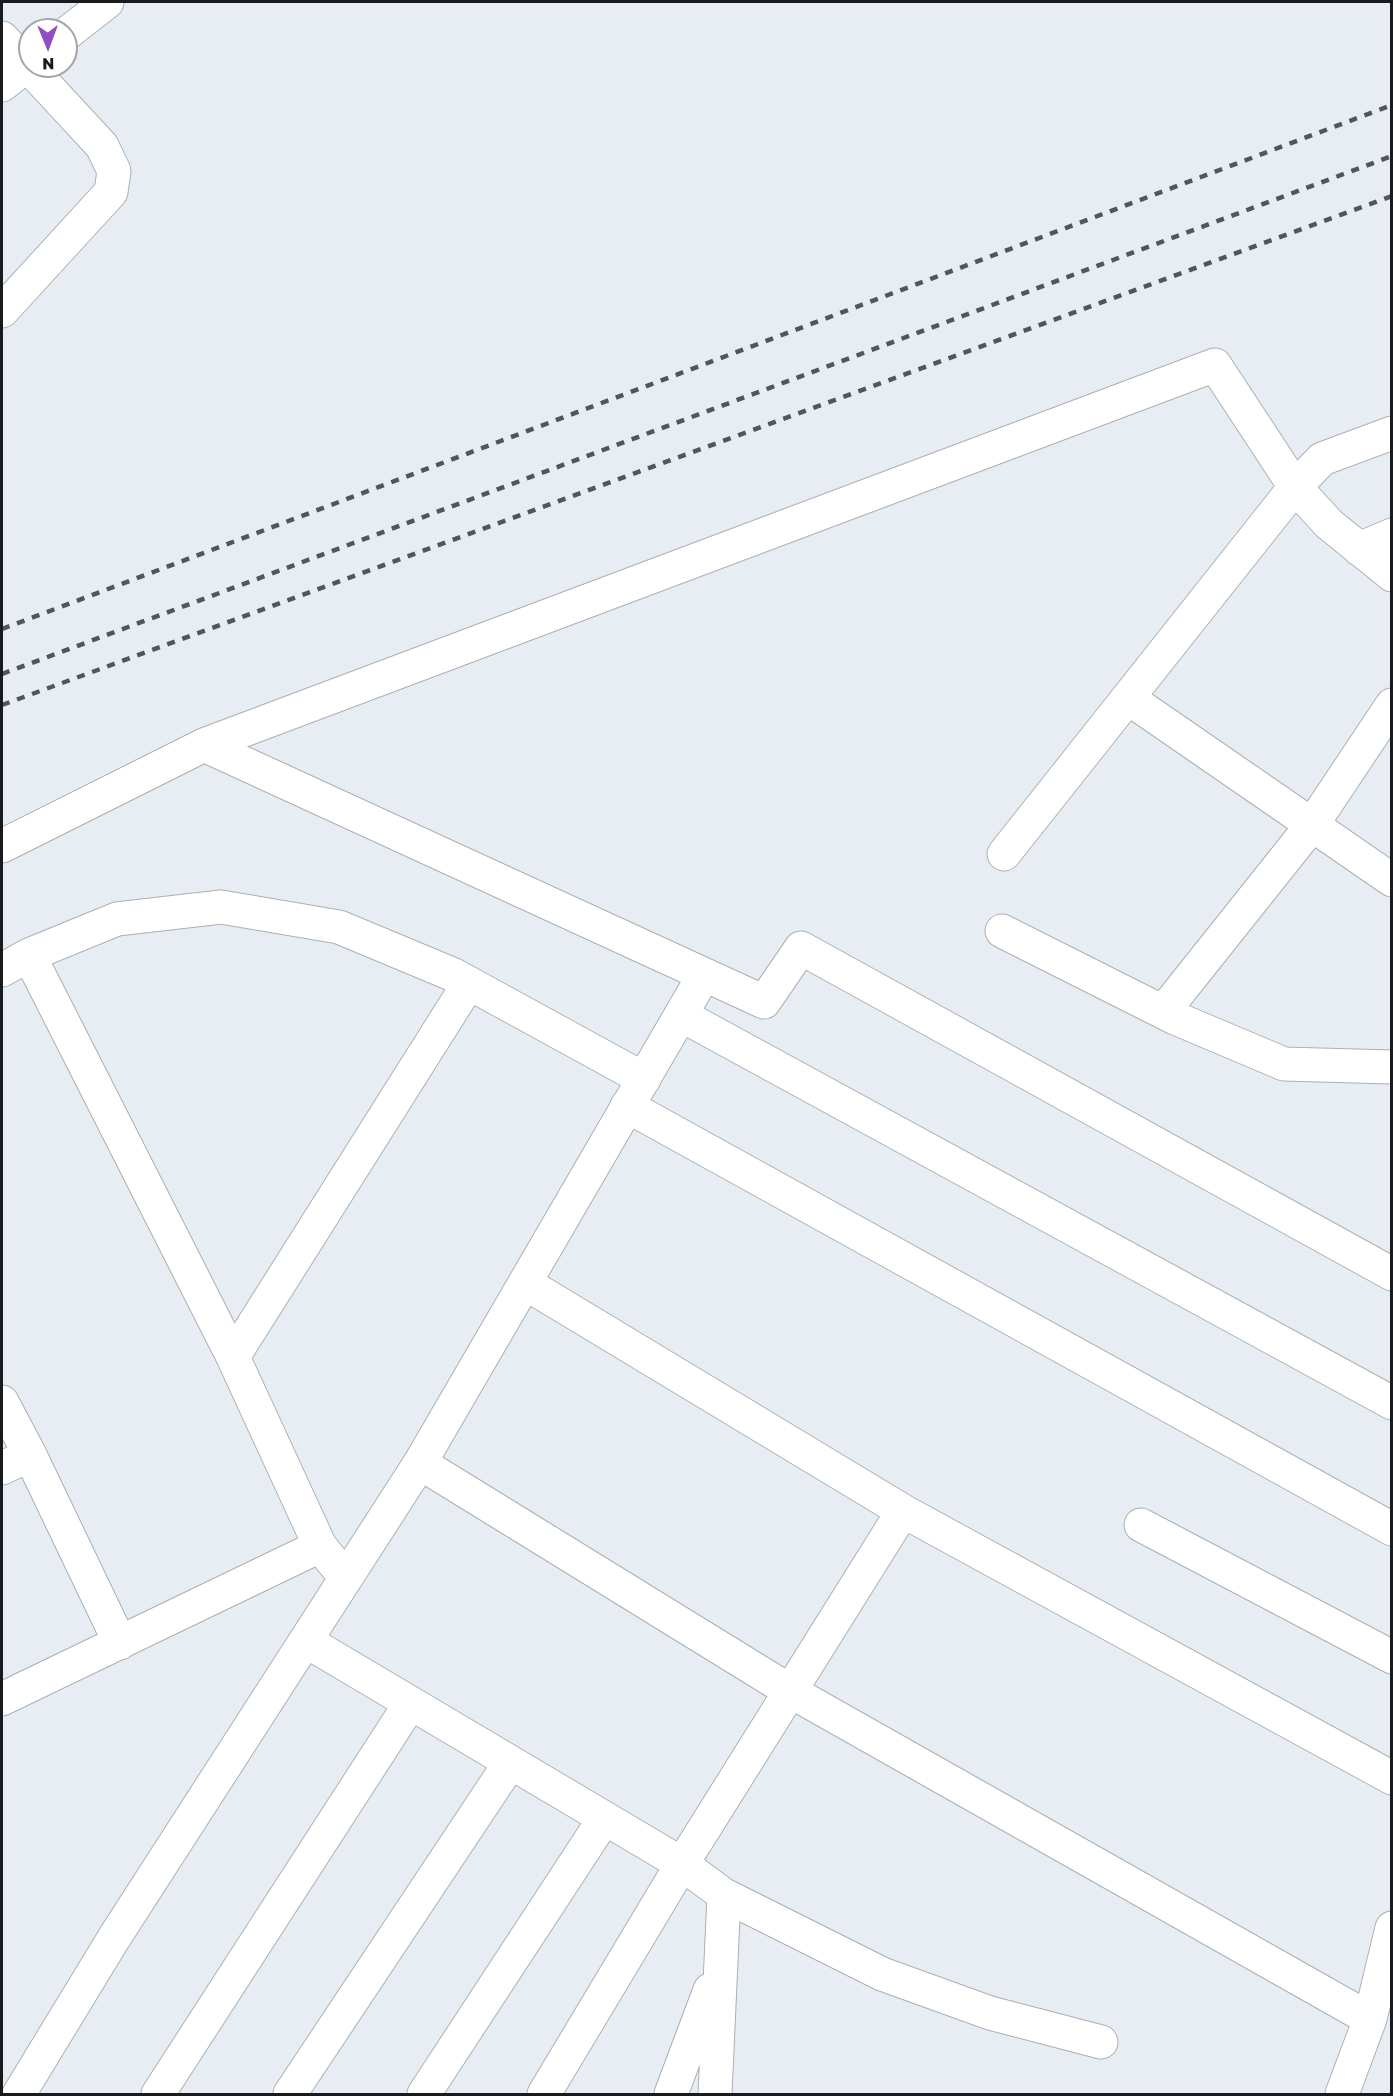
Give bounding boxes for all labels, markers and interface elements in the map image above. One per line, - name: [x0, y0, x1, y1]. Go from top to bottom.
- north arrow: [18, 18, 78, 78]
- text: N: [42, 54, 55, 74]

